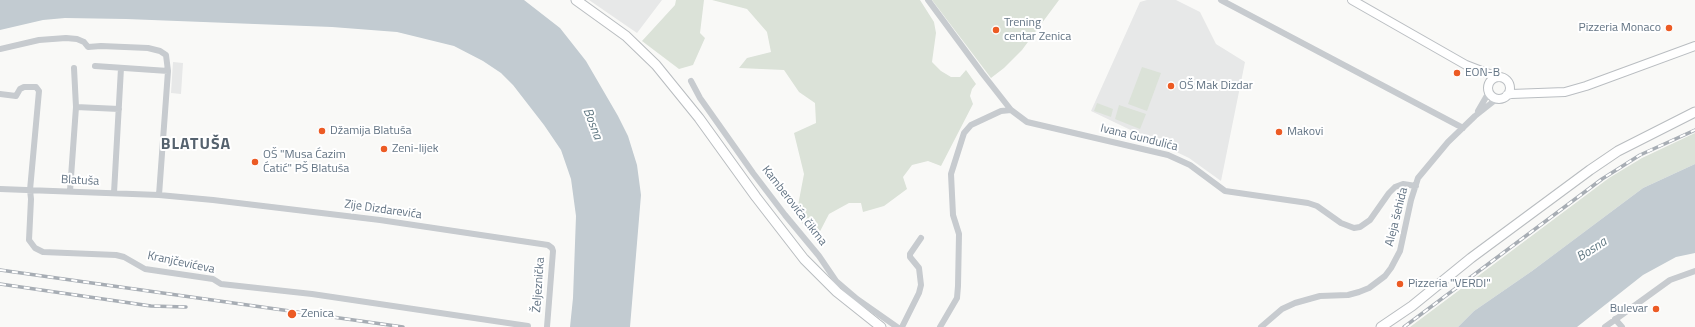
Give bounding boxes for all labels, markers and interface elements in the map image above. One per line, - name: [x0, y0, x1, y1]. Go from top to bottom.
- place label: Trening centar Zenica: [1004, 16, 1071, 44]
- place label: Pizzeria Monaco: [1579, 21, 1661, 35]
- marker: Pizzeria Monaco: [1664, 23, 1674, 33]
- marker: Trening centar Zenica: [991, 25, 1001, 35]
- place label: EON-B: [1465, 66, 1500, 80]
- marker: EON-B: [1452, 68, 1462, 78]
- place label: OŠ Mak Dizdar: [1179, 79, 1253, 93]
- marker: OŠ Mak Dizdar: [1166, 81, 1176, 91]
- water label: Bosna: [579, 106, 605, 142]
- street label: Ivana Gundulića: [1099, 121, 1179, 155]
- place label: Džamija Blatuša: [330, 124, 412, 138]
- place label: Makovi: [1287, 125, 1323, 139]
- marker: Džamija Blatuša: [317, 126, 327, 136]
- marker: Makovi: [1274, 127, 1284, 137]
- district label: BLATUŠA: [161, 135, 231, 155]
- place label: Zeni-lijek: [392, 142, 439, 156]
- marker: Zeni-lijek: [379, 144, 389, 154]
- place label: OŠ "Musa Ćazim Ćatić" PŠ Blatuša: [263, 148, 349, 176]
- marker: OŠ "Musa Ćazim Ćatić" PŠ Blatuša: [250, 157, 260, 167]
- street label: Kamberovića čikma: [758, 163, 830, 249]
- street label: Blatuša: [60, 173, 100, 189]
- street label: Aleja šehida: [1383, 186, 1411, 248]
- street label: Zije Dizdarevića: [343, 197, 423, 223]
- water label: Bosna: [1574, 235, 1610, 265]
- street label: Kranjčevićeva: [146, 249, 216, 277]
- street label: Željeznička: [530, 257, 548, 313]
- place label: Pizzeria "VERDI": [1408, 277, 1491, 291]
- marker: Pizzeria "VERDI": [1395, 279, 1405, 289]
- place label: Bulevar: [1610, 302, 1648, 316]
- marker: Bulevar: [1651, 304, 1661, 314]
- place label: Zenica: [301, 307, 334, 321]
- marker: Zenica: [286, 308, 298, 320]

